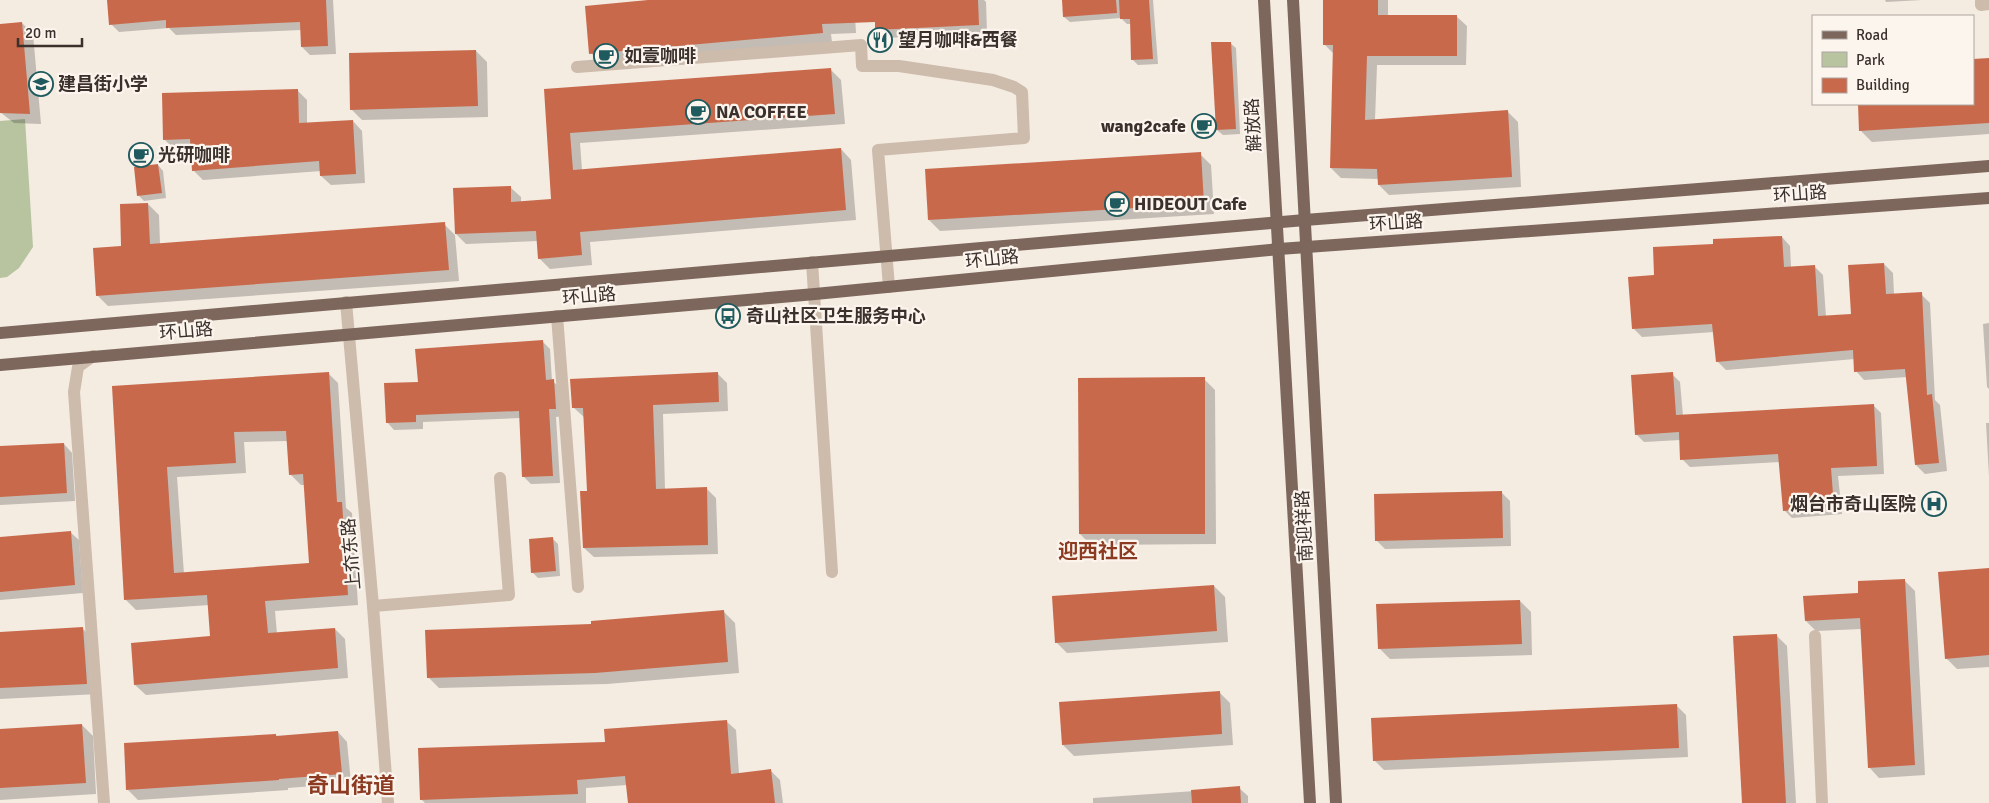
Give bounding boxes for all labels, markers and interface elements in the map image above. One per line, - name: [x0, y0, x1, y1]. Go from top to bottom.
- scale bar: [18, 15, 81, 47]
- legend: [1812, 15, 1974, 105]
- text: 20 m: [25, 24, 56, 42]
- text: Road: [1856, 26, 1888, 44]
- restaurant icon: 望月咖啡&西餐: [867, 27, 893, 53]
- place label: 望月咖啡&西餐: [898, 29, 1018, 51]
- cafe icon: 如壹咖啡: [593, 43, 619, 69]
- place label: 如壹咖啡: [624, 45, 696, 67]
- text: Park: [1856, 51, 1885, 69]
- school or university icon: 建昌街小学: [28, 71, 54, 97]
- place label: 建昌街小学: [58, 73, 148, 95]
- text: Building: [1856, 76, 1910, 94]
- street label: 解放路: [1241, 97, 1265, 153]
- cafe icon: NA COFFEE: [685, 99, 711, 125]
- place label: NA COFFEE: [716, 101, 807, 123]
- cafe icon: wang2cafe: [1191, 113, 1217, 139]
- place label: wang2cafe: [1101, 115, 1186, 137]
- cafe icon: 光研咖啡: [128, 142, 154, 168]
- place label: 光研咖啡: [158, 144, 230, 166]
- street label: 环山路: [1772, 181, 1828, 207]
- cafe icon: HIDEOUT Cafe: [1104, 191, 1130, 217]
- place label: HIDEOUT Cafe: [1134, 193, 1247, 215]
- street label: 环山路: [1368, 210, 1424, 236]
- street label: 环山路: [964, 245, 1020, 273]
- street label: 环山路: [561, 283, 617, 309]
- bus stop icon: 奇山社区卫生服务中心: [715, 303, 741, 329]
- place label: 奇山社区卫生服务中心: [746, 305, 926, 327]
- street label: 环山路: [158, 318, 214, 344]
- street label: 南迎祥路: [1291, 489, 1317, 563]
- hospital icon: 烟台市奇山医院: [1921, 491, 1947, 517]
- place label: 烟台市奇山医院: [1790, 493, 1916, 515]
- street label: 上夼东路: [337, 517, 365, 591]
- district label: 迎西社区: [1058, 539, 1138, 564]
- district label: 奇山街道: [307, 772, 395, 799]

